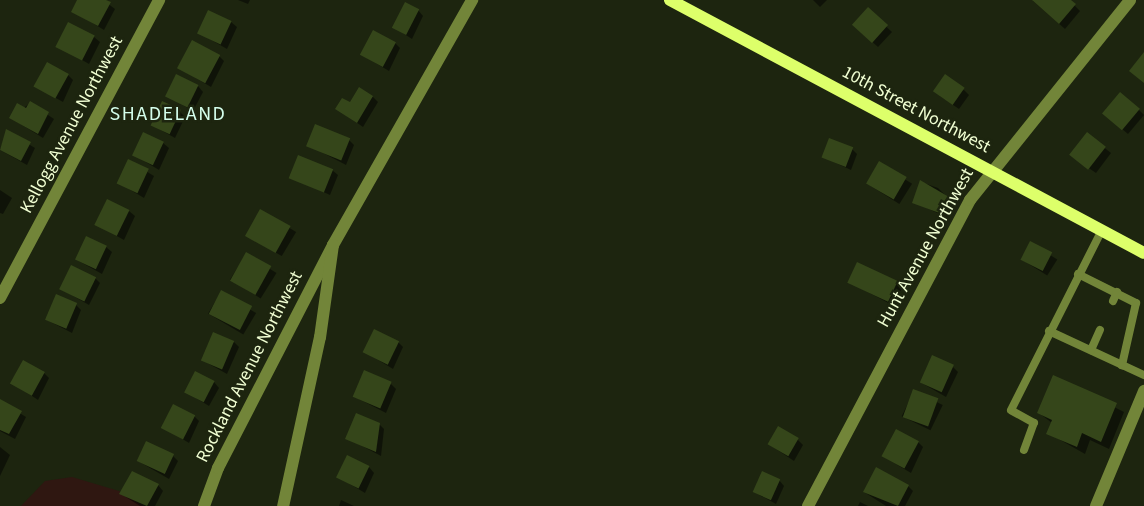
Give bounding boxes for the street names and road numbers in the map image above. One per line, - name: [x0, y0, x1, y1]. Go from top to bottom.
- street label: Kellogg Avenue Northwest: [16, 33, 128, 217]
- street label: 10th Street Northwest: [838, 62, 994, 158]
- street label: Hunt Avenue Northwest: [873, 165, 979, 331]
- street label: Rockland Avenue Northwest: [192, 268, 308, 466]

